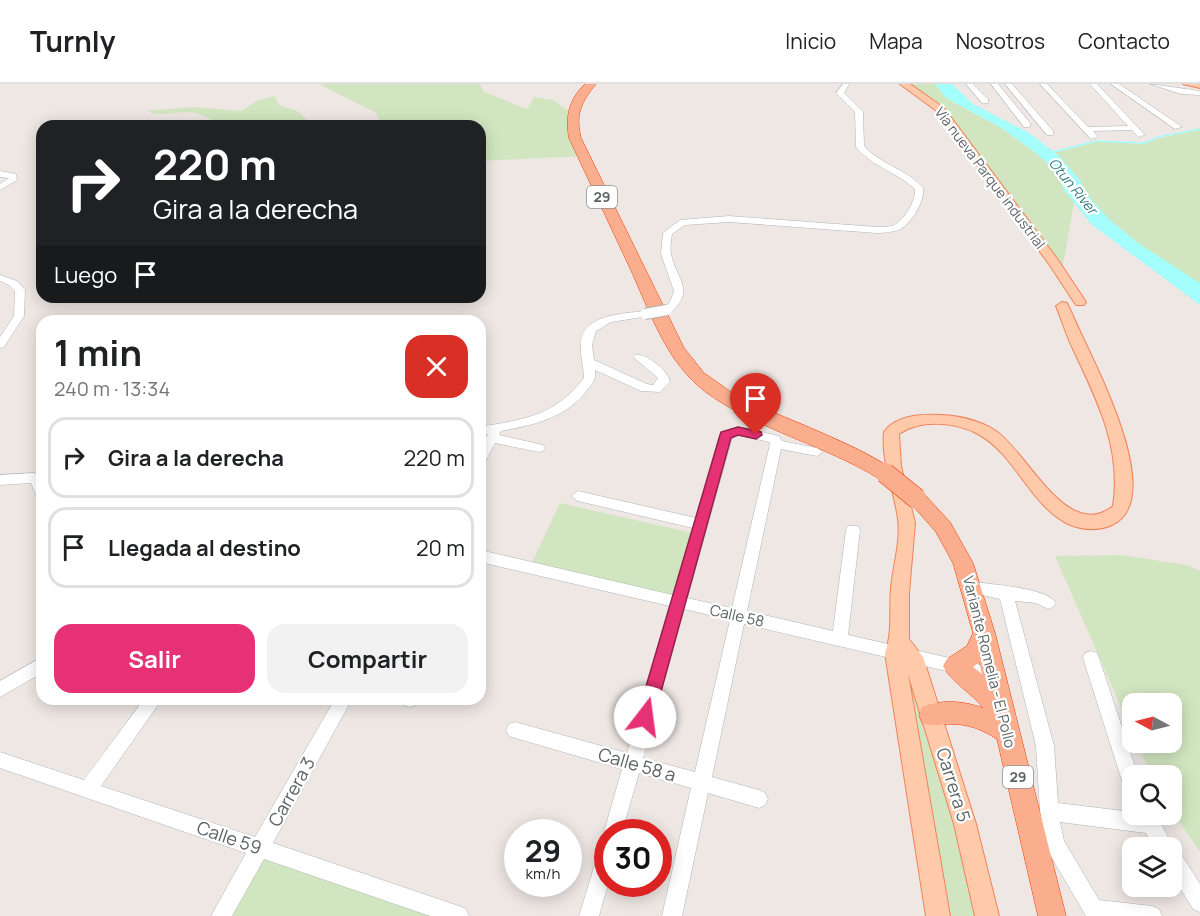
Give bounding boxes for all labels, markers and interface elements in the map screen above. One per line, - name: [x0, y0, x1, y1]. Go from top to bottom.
- text: Turnly: [30, 22, 115, 60]
- text: Inicio: [785, 27, 836, 55]
- text: Mapa: [869, 27, 923, 55]
- text: Nosotros: [956, 27, 1045, 55]
- text: Contacto: [1078, 27, 1170, 55]
- street label: Vía nueva Parque industrial: [931, 103, 1050, 252]
- text: 220 m: [153, 135, 277, 193]
- icon: right: [54, 144, 132, 222]
- water label: Otun River: [1045, 154, 1103, 219]
- road number: 29: [587, 186, 617, 208]
- text: Gira a la derecha: [153, 190, 358, 227]
- icon: arrive: [129, 258, 162, 291]
- text: Luego: [54, 260, 117, 290]
- text: 1 min: [54, 328, 142, 377]
- button: close: [405, 335, 468, 398]
- pin: [730, 373, 781, 435]
- text: 240 m · 13:34: [54, 375, 170, 402]
- icon: arrive: [739, 382, 772, 415]
- icon: right: [57, 441, 90, 474]
- text: Gira a la derecha: [108, 443, 284, 473]
- text: 220 m: [403, 443, 465, 473]
- icon: arrive: [57, 531, 90, 564]
- text: Llegada al destino: [108, 533, 301, 563]
- text: 20 m: [416, 533, 465, 563]
- street label: Variante Romelia - El Pollo: [958, 574, 1021, 750]
- street label: Calle 58: [708, 599, 766, 632]
- button: Salir: [54, 624, 255, 693]
- button: Compartir: [267, 624, 468, 693]
- position arrow: [613, 685, 677, 749]
- north arrow: [1122, 693, 1182, 753]
- map controls: [1122, 693, 1182, 897]
- street label: Calle 58 a: [596, 741, 679, 787]
- street label: Carrera 5: [931, 745, 977, 825]
- street label: Carrera 3: [262, 753, 320, 831]
- button: search: [1122, 765, 1182, 825]
- road number: 29: [1003, 766, 1033, 788]
- street label: Calle 59: [194, 815, 265, 859]
- speed limit sign: 30: [594, 819, 672, 897]
- text: 29: [525, 830, 561, 871]
- button: layers: [1122, 837, 1182, 897]
- text: km/h: [526, 863, 560, 884]

